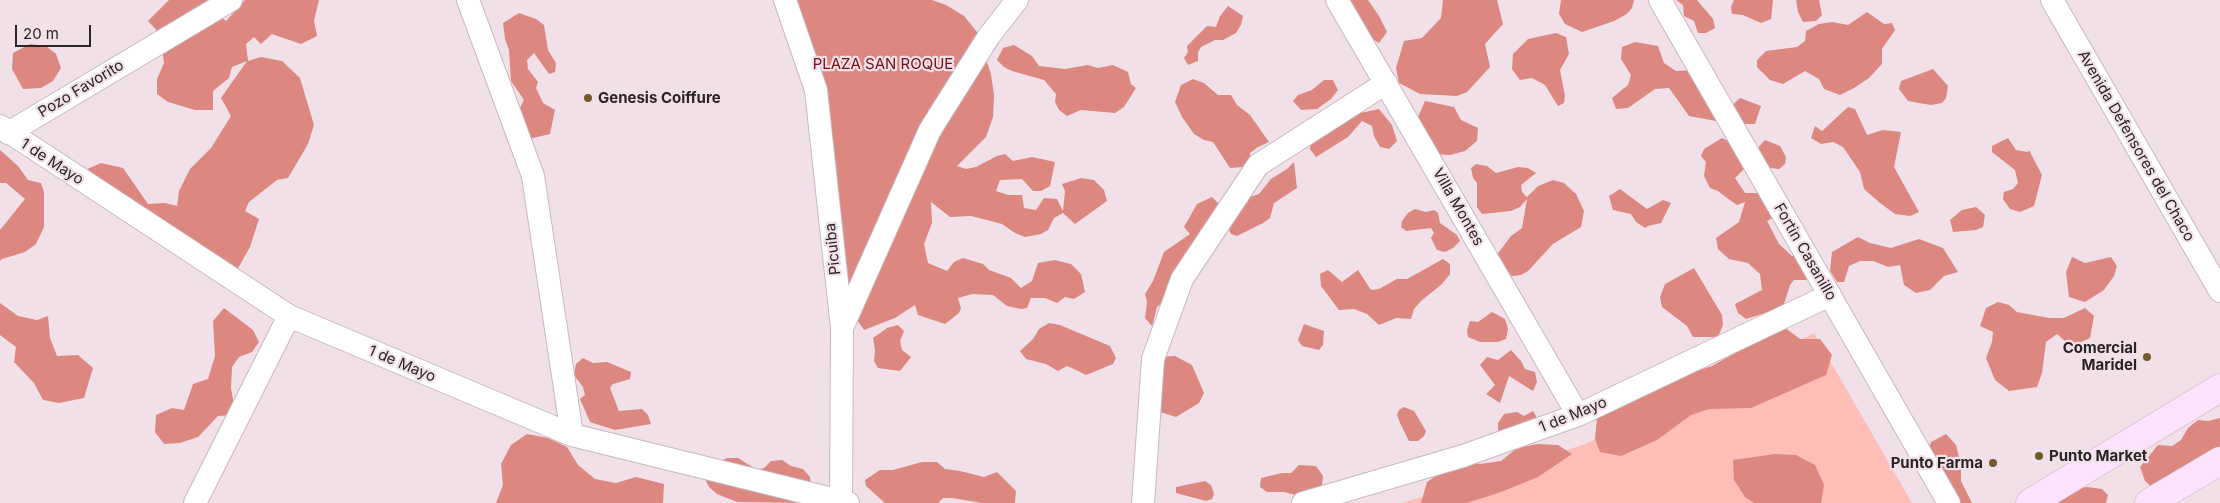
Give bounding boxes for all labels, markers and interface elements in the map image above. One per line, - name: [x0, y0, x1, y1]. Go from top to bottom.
- scale bar: [18, 15, 94, 47]
- text: 20 m: [23, 24, 59, 43]
- street label: Avenida Defensores del Chaco: [2074, 47, 2198, 245]
- park label: PLAZA SAN ROQUE: [813, 55, 953, 73]
- street label: Pozo Favorito: [35, 56, 127, 122]
- place label: Genesis Coiffure: [598, 89, 721, 107]
- marker: Genesis Coiffure: [582, 92, 594, 104]
- street label: 1 de Mayo: [17, 135, 87, 189]
- street label: Villa Montes: [1429, 165, 1487, 249]
- street label: Fortin Casanillo: [1770, 200, 1840, 304]
- street label: Picuiba: [821, 222, 845, 276]
- place label: Comercial Maridel: [2063, 339, 2137, 374]
- street label: 1 de Mayo: [366, 342, 438, 386]
- marker: Comercial Maridel: [2141, 351, 2153, 363]
- street label: 1 de Mayo: [1537, 393, 1609, 437]
- place label: Punto Market: [2049, 447, 2147, 465]
- marker: Punto Market: [2033, 450, 2045, 462]
- place label: Punto Farma: [1891, 454, 1983, 472]
- marker: Punto Farma: [1987, 457, 1999, 469]

